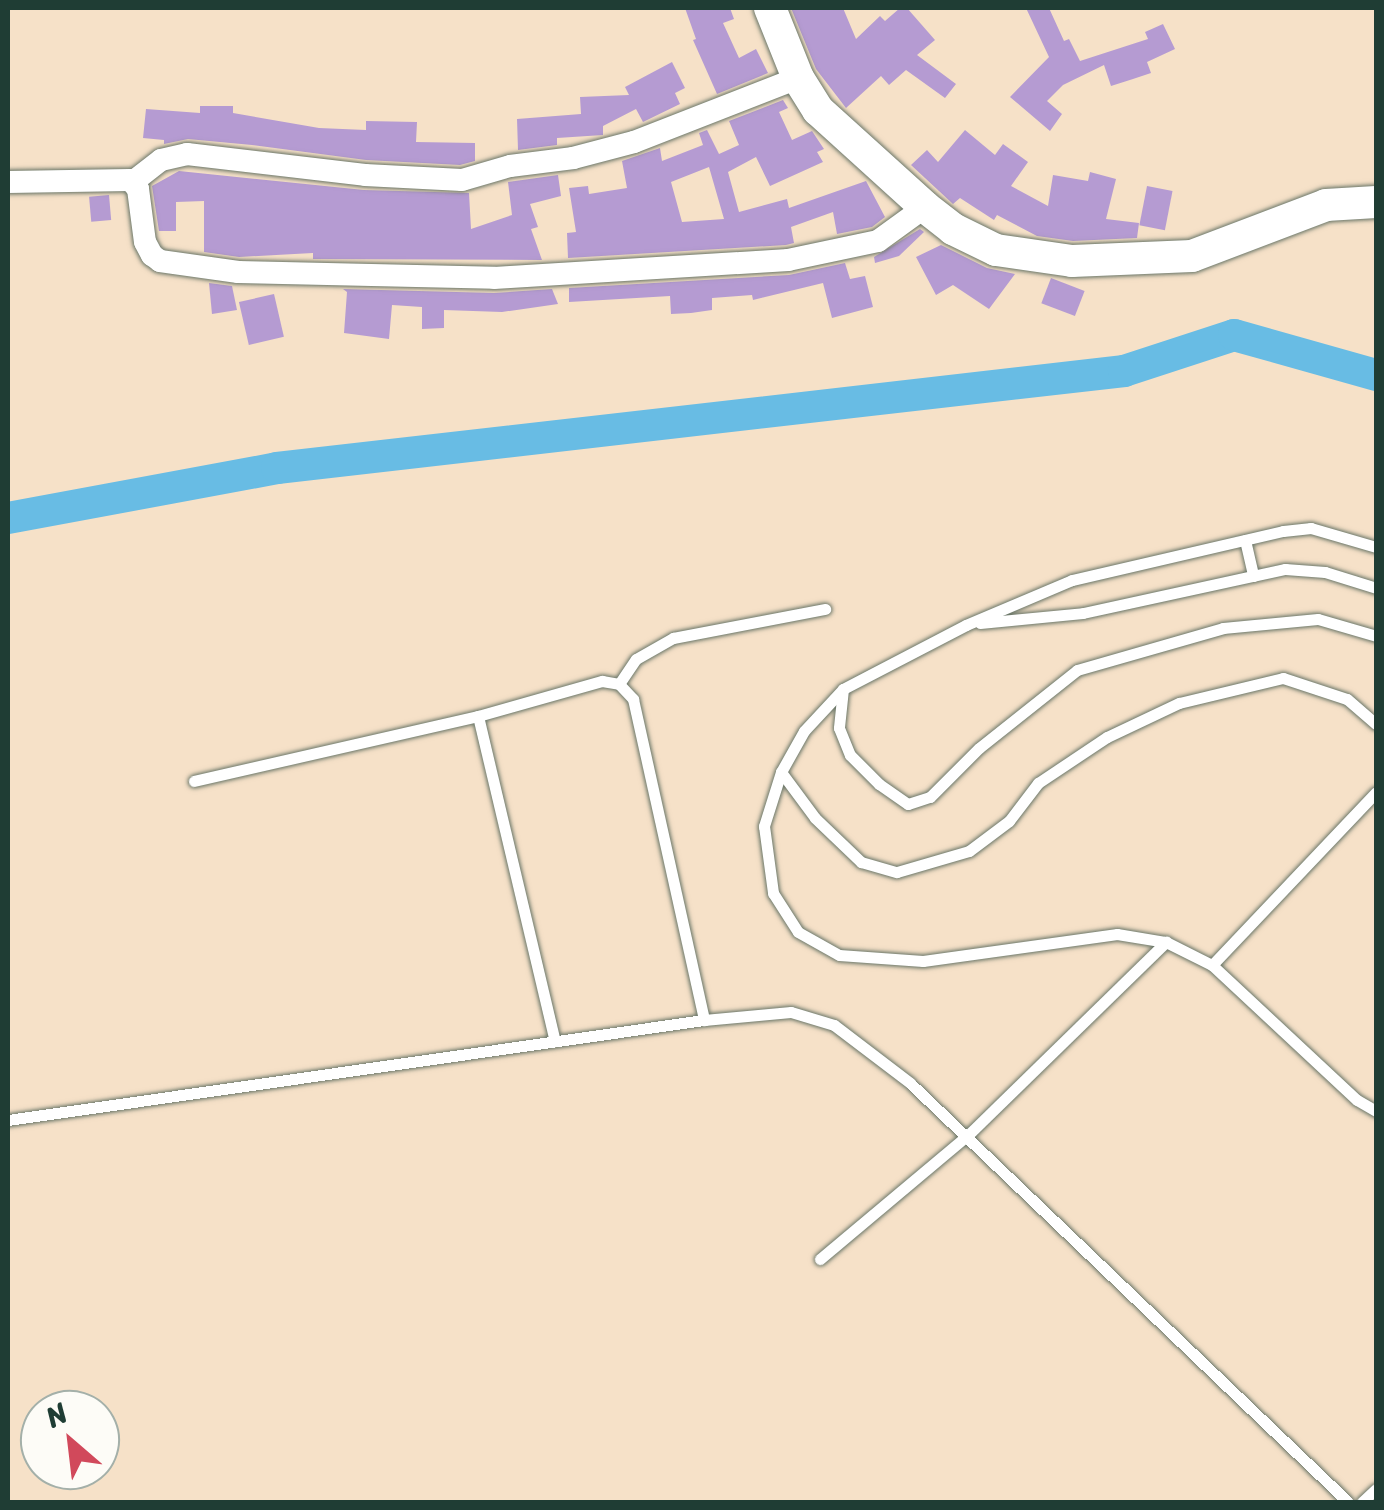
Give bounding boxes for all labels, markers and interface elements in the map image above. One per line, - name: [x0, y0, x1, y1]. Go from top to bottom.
- text: N: [37, 1389, 77, 1441]
- north arrow: [20, 1390, 120, 1490]

